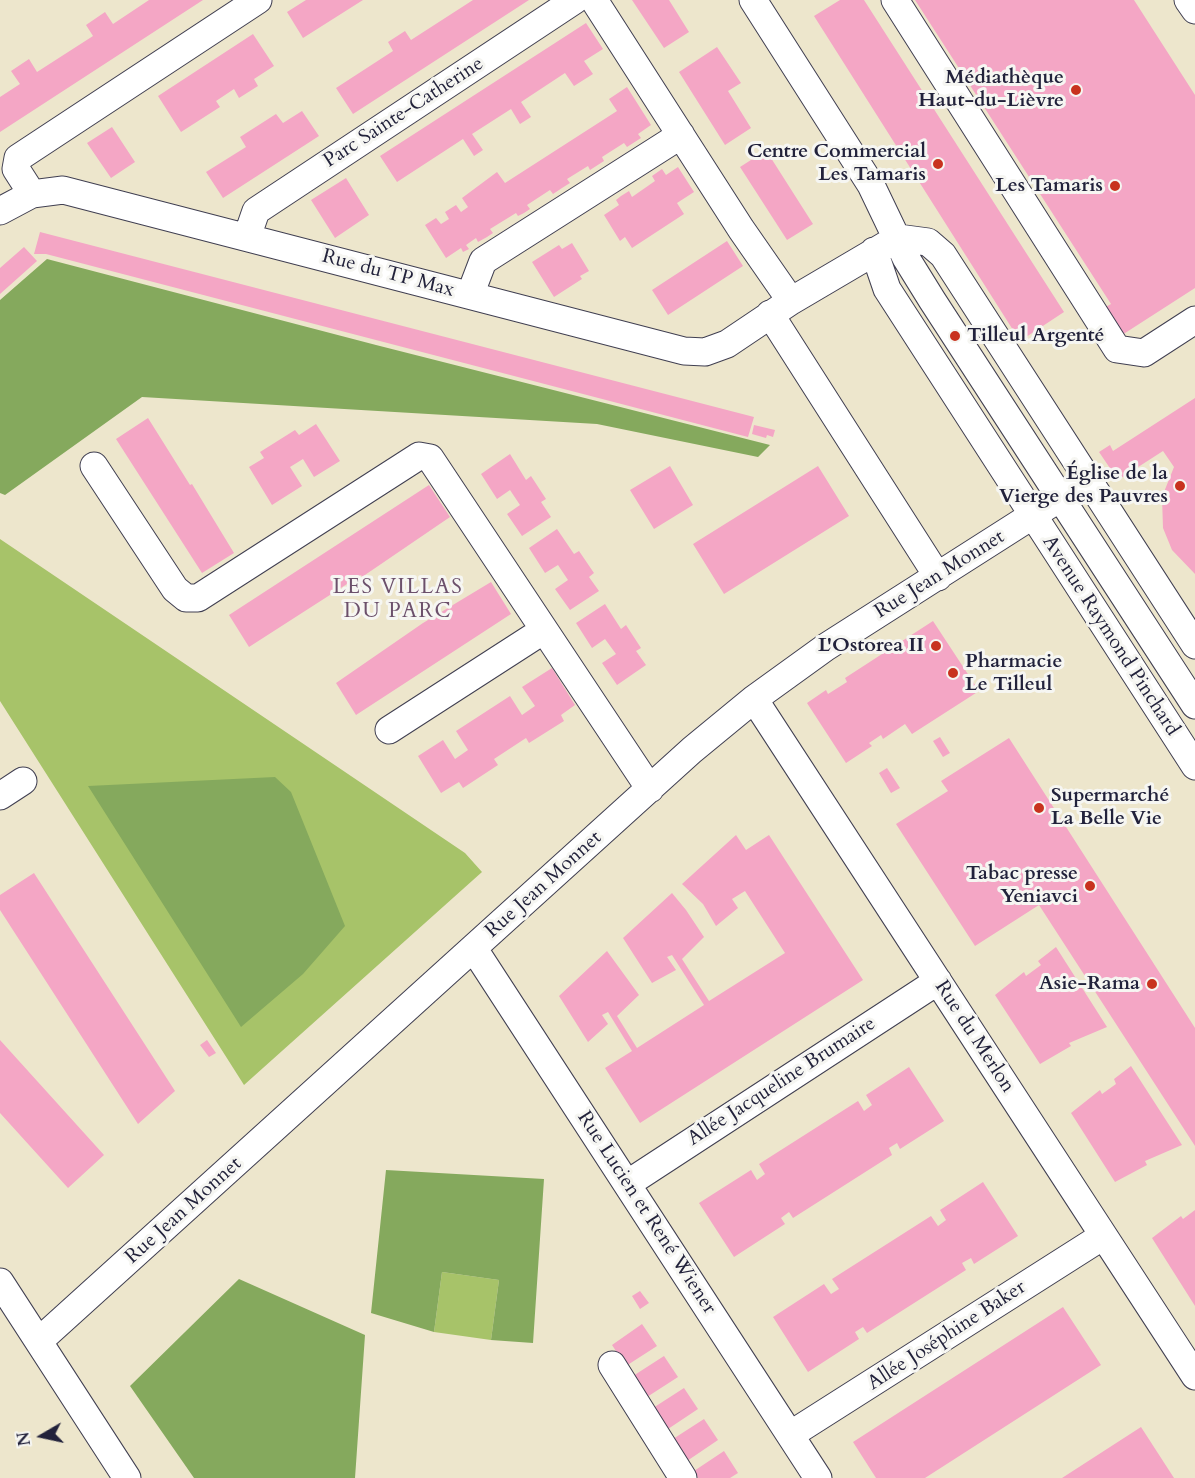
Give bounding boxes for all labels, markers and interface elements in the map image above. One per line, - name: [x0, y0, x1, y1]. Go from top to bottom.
- street label: Parc Sainte-Catherine: [320, 52, 488, 174]
- place label: Médiathèque Haut-du-Lièvre: [918, 66, 1064, 113]
- marker: Médiathèque Haut-du-Lièvre: [1069, 83, 1083, 97]
- place label: Centre Commercial Les Tamaris: [747, 140, 926, 187]
- marker: Centre Commercial Les Tamaris: [931, 157, 945, 171]
- place label: Les Tamaris: [995, 174, 1103, 198]
- marker: Les Tamaris: [1108, 179, 1122, 193]
- street label: Rue du TP Max: [319, 245, 457, 303]
- place label: Tilleul Argenté: [967, 324, 1104, 348]
- marker: Tilleul Argenté: [948, 329, 962, 343]
- place label: Église de la Vierge des Pauvres: [999, 462, 1168, 509]
- marker: Église de la Vierge des Pauvres: [1173, 479, 1187, 493]
- street label: Rue Jean Monnet: [871, 526, 1009, 624]
- street label: Avenue Raymond Pinchard: [1036, 531, 1184, 741]
- district label: LES VILLAS DU PARC: [333, 575, 463, 625]
- place label: L'Ostorea II: [818, 634, 924, 658]
- marker: L'Ostorea II: [929, 639, 943, 653]
- place label: Pharmacie Le Tilleul: [965, 650, 1062, 697]
- marker: Pharmacie Le Tilleul: [946, 666, 960, 680]
- place label: Supermarché La Belle Vie: [1051, 784, 1169, 831]
- marker: Supermarché La Belle Vie: [1032, 801, 1046, 815]
- street label: Rue Jean Monnet: [481, 826, 607, 944]
- place label: Tabac presse Yeniavci: [966, 862, 1078, 909]
- marker: Tabac presse Yeniavci: [1083, 879, 1097, 893]
- place label: Asie-Rama: [1039, 972, 1140, 996]
- street label: Rue du Merlon: [929, 976, 1019, 1098]
- marker: Asie-Rama: [1145, 977, 1159, 991]
- street label: Allée Jacqueline Brumaire: [684, 1012, 880, 1152]
- street label: Rue Lucien et René Wiener: [571, 1107, 721, 1319]
- street label: Rue Jean Monnet: [121, 1152, 247, 1270]
- street label: Allée Joséphine Baker: [863, 1276, 1031, 1396]
- north arrow: [12, 1406, 72, 1466]
- text: N: [12, 1430, 36, 1447]

